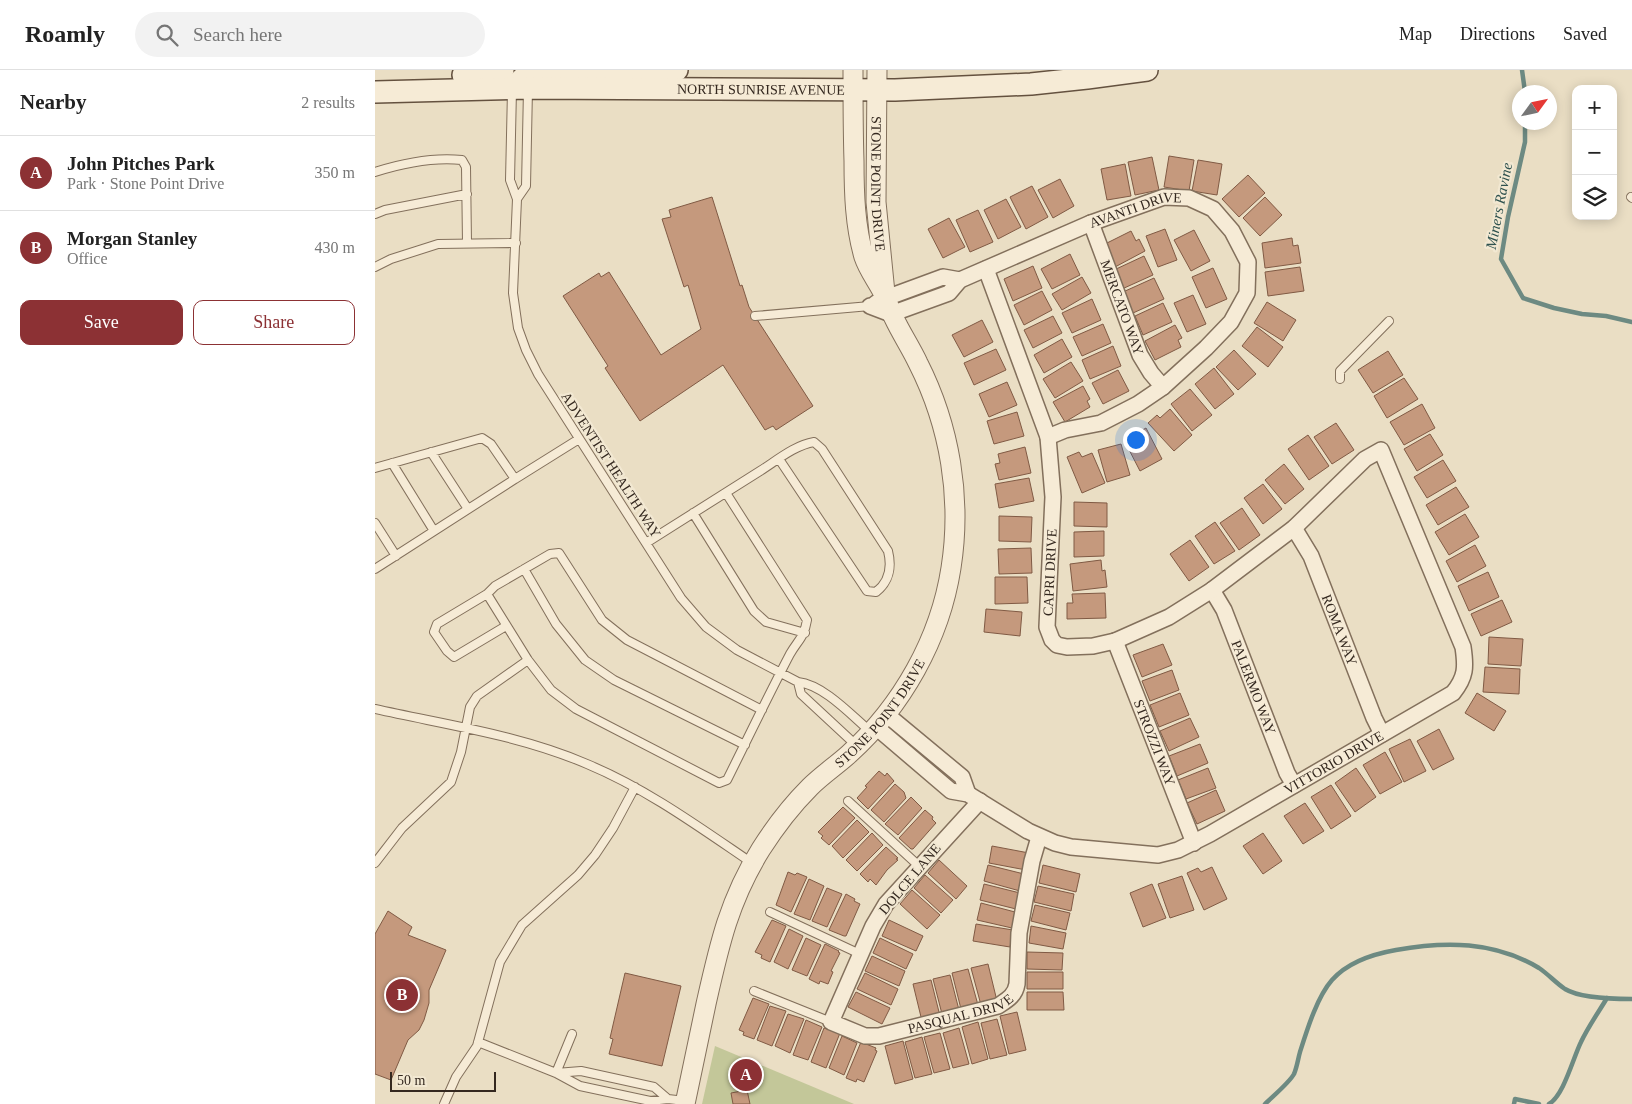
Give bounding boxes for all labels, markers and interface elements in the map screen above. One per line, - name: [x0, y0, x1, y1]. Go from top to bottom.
- search box: [135, 12, 485, 57]
- text: Roamly: [25, 21, 105, 47]
- icon: search: [153, 21, 181, 49]
- text: Search here: [193, 24, 282, 45]
- text: Map: [1399, 24, 1432, 44]
- text: Directions: [1460, 24, 1535, 44]
- text: Saved: [1563, 24, 1607, 44]
- street label: NORTH SUNRISE AVENUE: [677, 81, 845, 97]
- north arrow: [1512, 85, 1557, 130]
- map controls: [1572, 85, 1617, 220]
- button: +: [1572, 85, 1617, 130]
- text: Nearby: [20, 90, 87, 114]
- text: 2 results: [301, 94, 355, 111]
- street label: STONE POINT DRIVE: [868, 116, 888, 252]
- button: −: [1572, 130, 1617, 175]
- text: John Pitches Park: [67, 153, 215, 174]
- water label: Miners Ravine: [1483, 161, 1515, 252]
- text: A: [30, 164, 42, 181]
- text: 350 m: [315, 164, 355, 181]
- text: Park · Stone Point Drive: [67, 175, 224, 192]
- button: layers: [1572, 175, 1617, 220]
- street label: AVANTI DRIVE: [1087, 189, 1182, 230]
- text: Morgan Stanley: [67, 228, 197, 249]
- text: B: [31, 239, 41, 256]
- text: 430 m: [315, 239, 355, 256]
- text: Office: [67, 250, 108, 267]
- street label: MERCATO WAY: [1098, 258, 1147, 357]
- button: Save: [20, 300, 183, 345]
- button: Share: [193, 300, 355, 345]
- street label: ADVENTIST HEALTH WAY: [558, 389, 664, 541]
- your location: [1123, 427, 1149, 453]
- street label: CAPRI DRIVE: [1040, 528, 1059, 616]
- street label: ROMA WAY: [1319, 592, 1360, 668]
- street label: PALERMO WAY: [1229, 638, 1279, 736]
- street label: STONE POINT DRIVE: [832, 656, 928, 771]
- street label: STROZZI WAY: [1131, 697, 1178, 788]
- street label: VITTORIO DRIVE: [1281, 728, 1386, 797]
- street label: DOLCE LANE: [876, 841, 944, 917]
- pin: B: [386, 976, 418, 1014]
- street label: PASQUAL DRIVE: [906, 991, 1016, 1036]
- pin: A: [730, 1056, 762, 1094]
- scale bar: [390, 1069, 496, 1092]
- text: 50 m: [397, 1073, 425, 1088]

